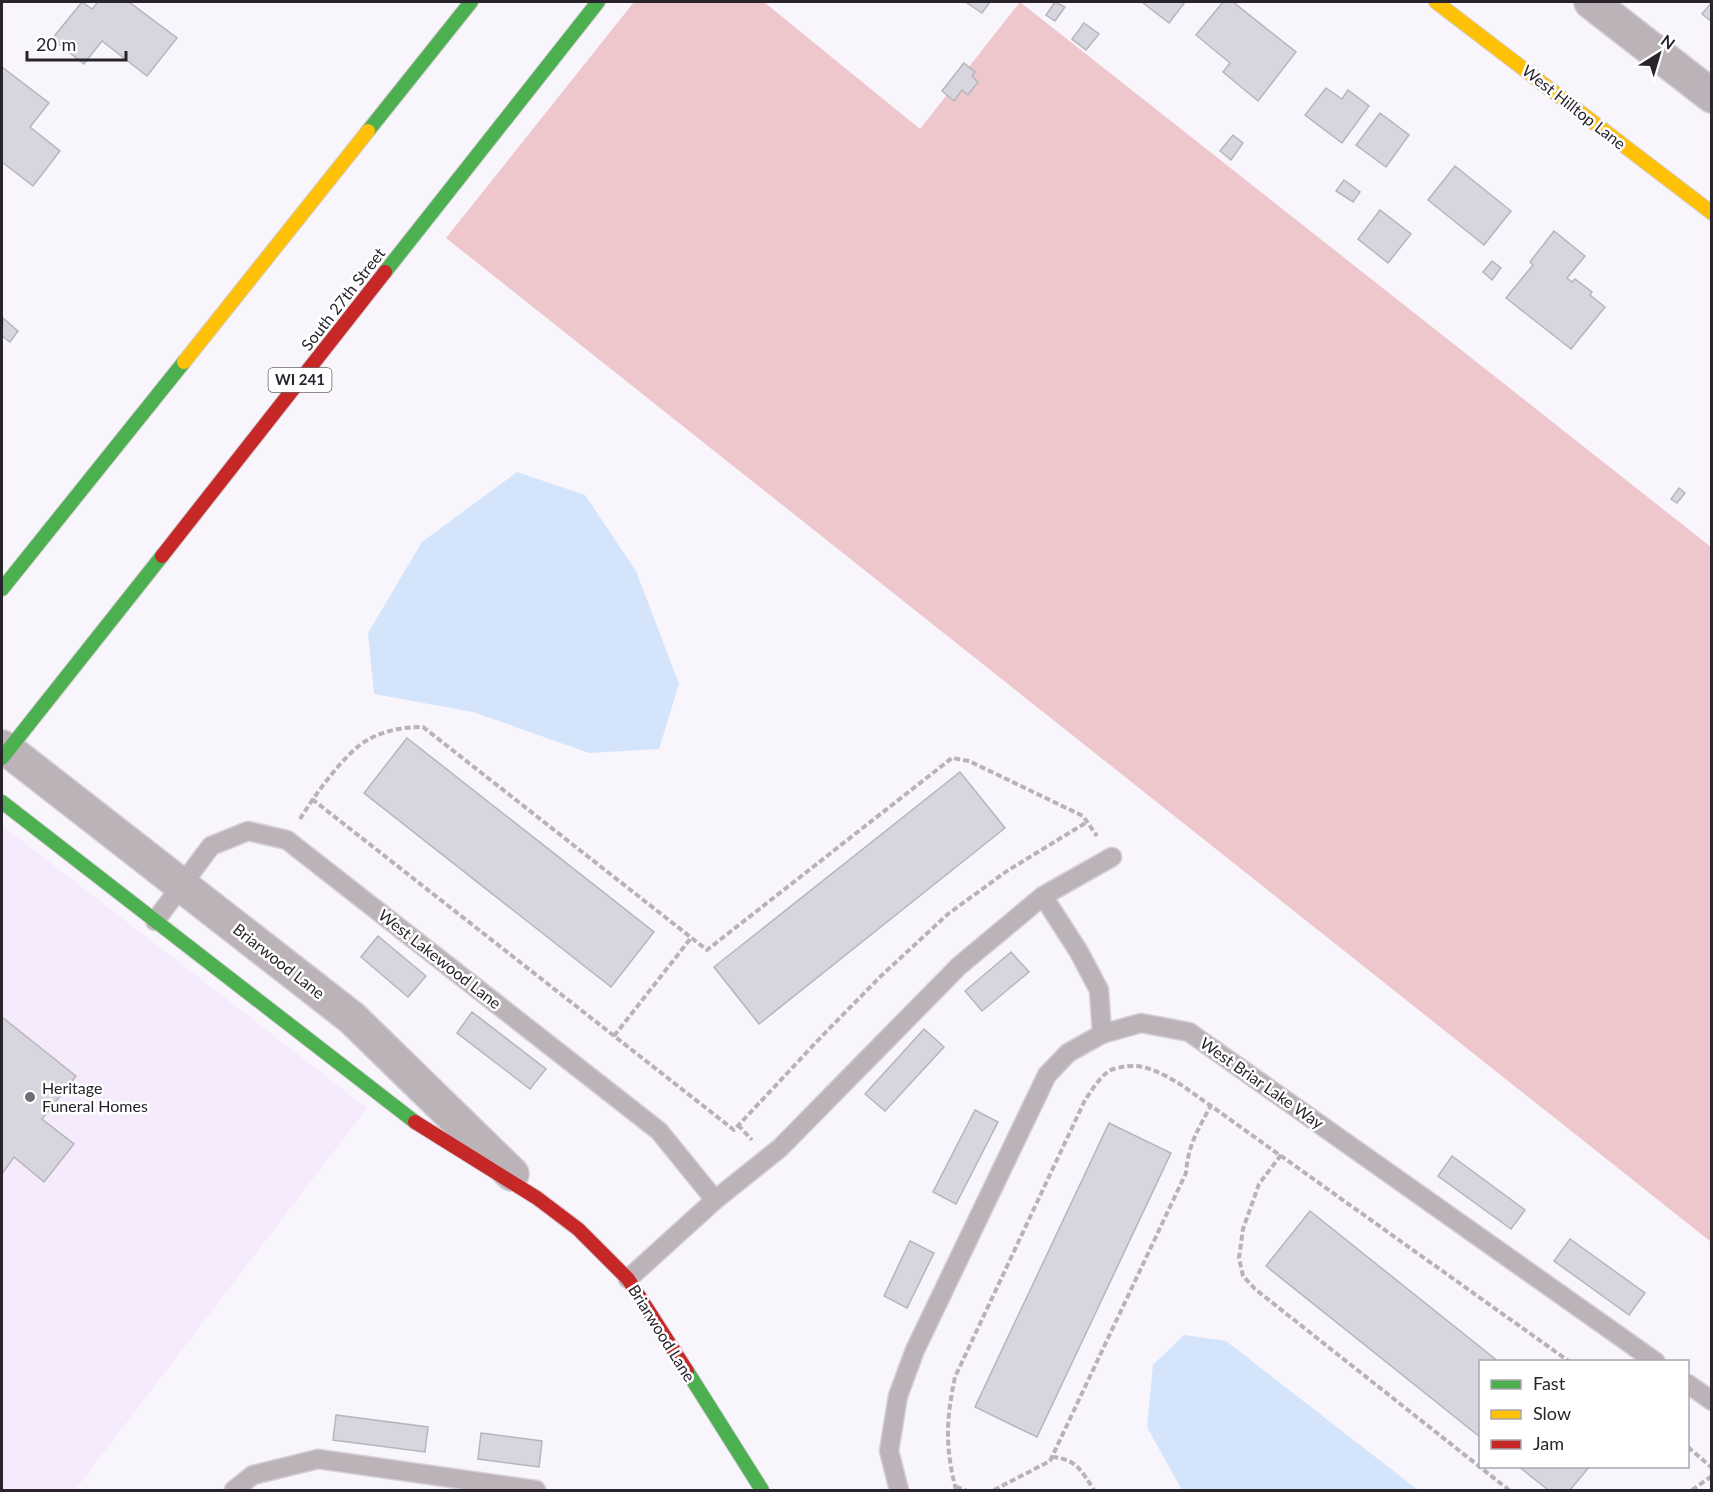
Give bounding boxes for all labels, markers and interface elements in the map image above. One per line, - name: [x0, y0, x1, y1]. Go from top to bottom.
- scale bar: [27, 24, 126, 62]
- north arrow: [1629, 24, 1689, 84]
- text: N: [1658, 30, 1679, 53]
- text: 20 m: [36, 33, 76, 55]
- street label: West Hilltop Lane: [1519, 60, 1630, 153]
- street label: South 27th Street: [297, 243, 389, 354]
- road number: WI 241: [268, 368, 332, 392]
- street label: West Lakewood Lane: [375, 905, 505, 1012]
- street label: Briarwood Lane: [230, 919, 329, 1002]
- street label: West Briar Lake Way: [1197, 1033, 1328, 1133]
- place label: Heritage Funeral Homes: [42, 1078, 148, 1115]
- marker: Heritage Funeral Homes: [23, 1090, 37, 1104]
- street label: Briarwood Lane: [625, 1281, 700, 1385]
- legend: [1479, 1360, 1689, 1468]
- text: Fast: [1533, 1372, 1566, 1394]
- text: Slow: [1533, 1402, 1571, 1424]
- text: Jam: [1533, 1432, 1564, 1454]

